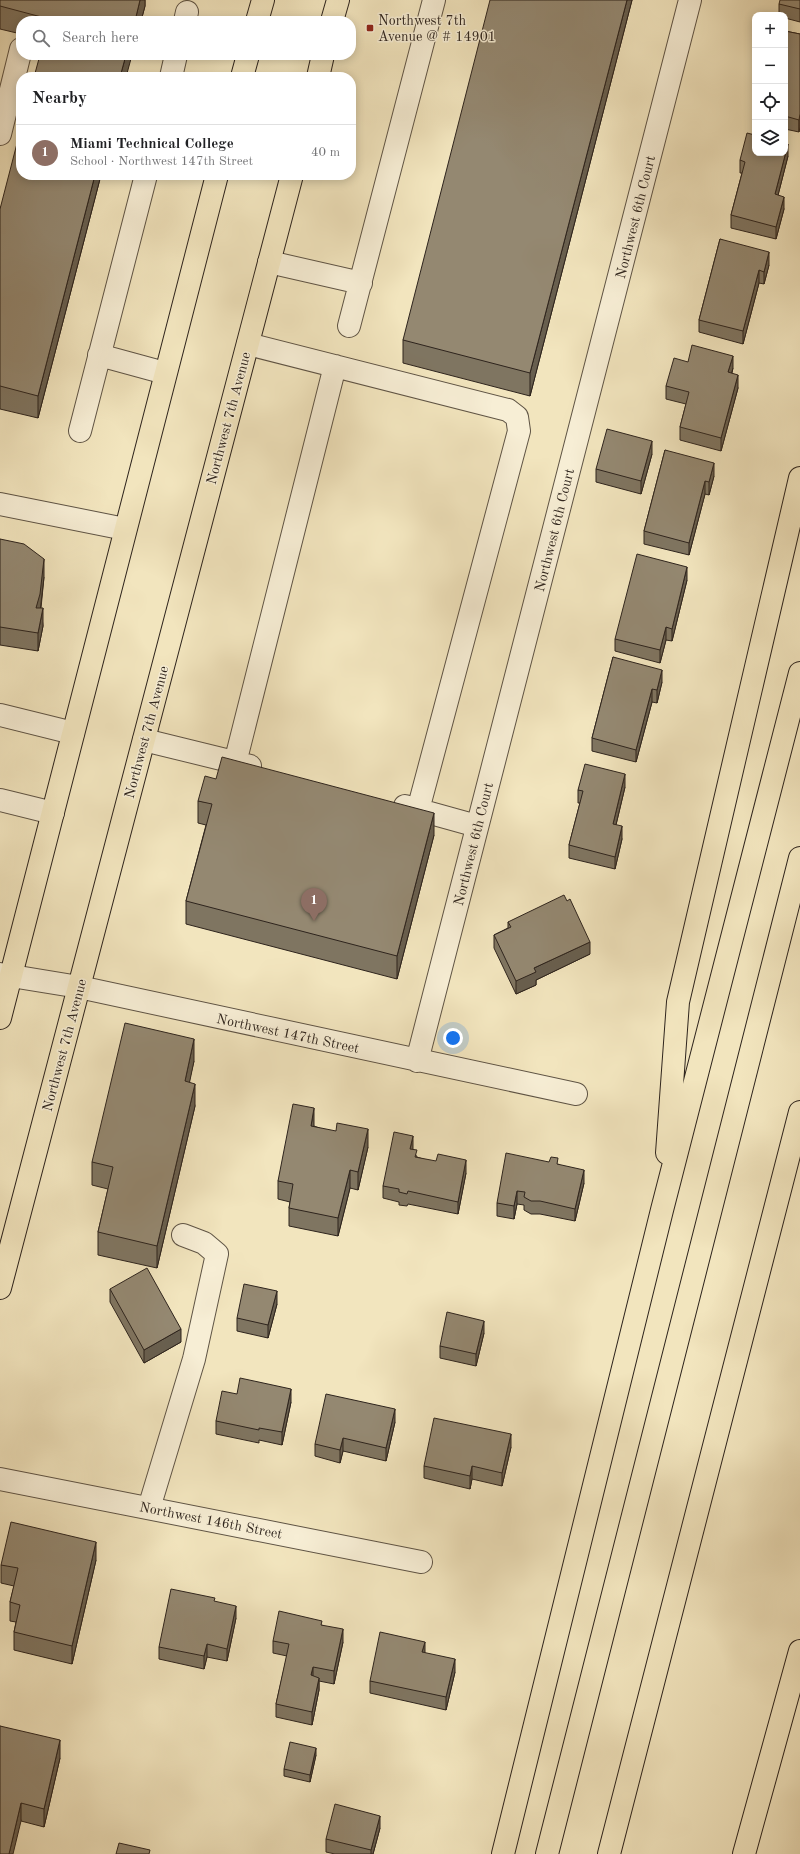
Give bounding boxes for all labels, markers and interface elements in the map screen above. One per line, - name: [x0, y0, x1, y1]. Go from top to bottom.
- map controls: [752, 12, 788, 156]
- button: +: [752, 12, 788, 48]
- place label: Northwest 7th Avenue @ # 14901: [378, 14, 496, 44]
- search box: [16, 16, 356, 60]
- marker: Northwest 7th Avenue @ # 14901: [365, 23, 375, 33]
- icon: search: [30, 27, 52, 49]
- text: Search here: [62, 31, 139, 46]
- button: −: [752, 48, 788, 84]
- button: locate: [752, 84, 788, 120]
- text: Nearby: [32, 90, 87, 107]
- button: layers: [752, 120, 788, 156]
- text: Miami Technical College: [70, 137, 234, 152]
- text: 1: [41, 146, 49, 159]
- text: 40 m: [311, 146, 340, 159]
- street label: Northwest 6th Court: [614, 154, 658, 280]
- text: School · Northwest 147th Street: [70, 155, 253, 168]
- street label: Northwest 7th Avenue: [205, 351, 253, 486]
- street label: Northwest 6th Court: [533, 467, 577, 593]
- street label: Northwest 7th Avenue: [123, 665, 171, 800]
- street label: Northwest 6th Court: [452, 781, 496, 907]
- pin: 1: [301, 888, 327, 921]
- street label: Northwest 7th Avenue: [41, 978, 89, 1113]
- street label: Northwest 147th Street: [215, 1012, 360, 1056]
- your location: [443, 1028, 463, 1048]
- street label: Northwest 146th Street: [138, 1500, 284, 1542]

